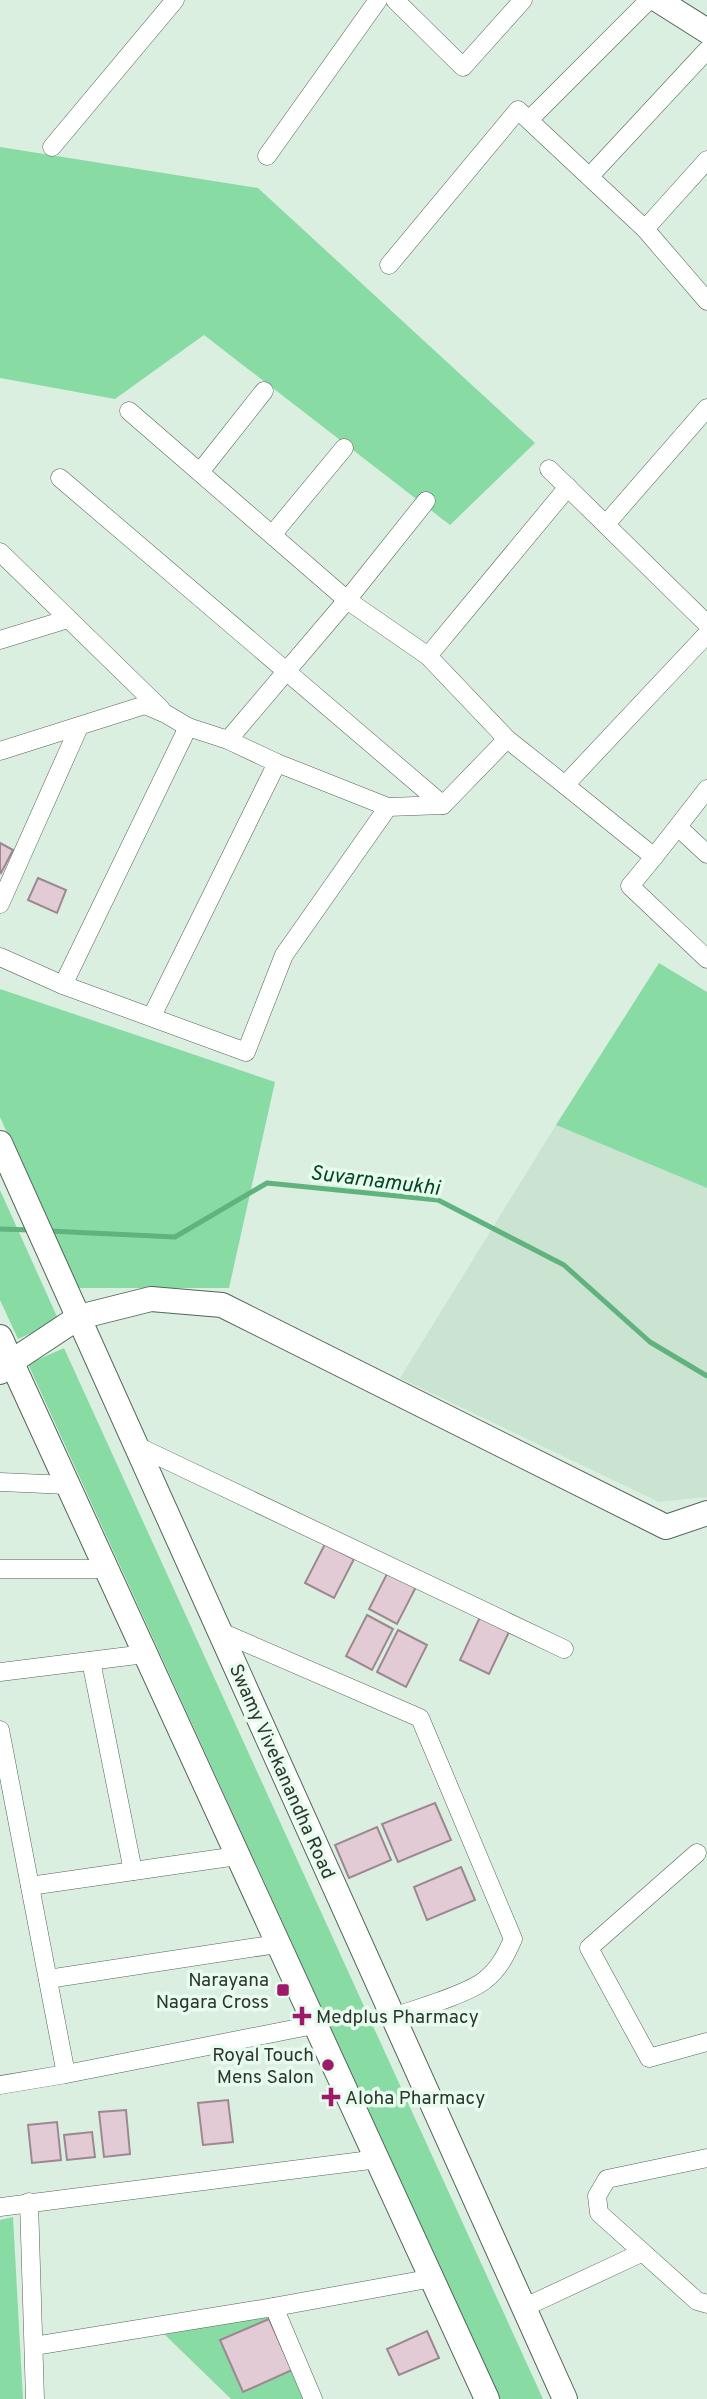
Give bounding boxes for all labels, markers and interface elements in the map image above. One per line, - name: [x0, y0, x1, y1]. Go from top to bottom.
- water label: Suvarnamukhi: [309, 1160, 443, 1203]
- street label: Swamy Vivekanandha Road: [223, 1660, 340, 1883]
- place label: Narayana Nagara Cross: [156, 1969, 269, 2015]
- marker: Narayana Nagara Cross: [275, 1982, 291, 1998]
- place label: Medplus Pharmacy: [316, 2006, 479, 2030]
- marker: Medplus Pharmacy: [294, 2008, 310, 2024]
- place label: Royal Touch Mens Salon: [212, 2044, 314, 2090]
- marker: Royal Touch Mens Salon: [320, 2057, 336, 2073]
- place label: Aloha Pharmacy: [345, 2087, 485, 2111]
- marker: Aloha Pharmacy: [323, 2089, 339, 2105]

